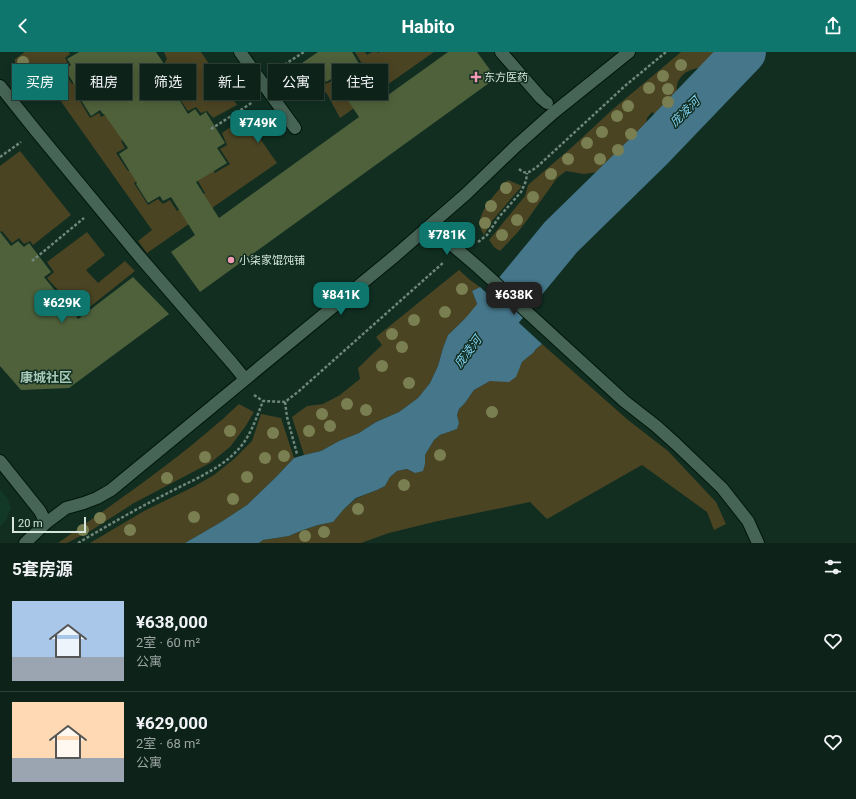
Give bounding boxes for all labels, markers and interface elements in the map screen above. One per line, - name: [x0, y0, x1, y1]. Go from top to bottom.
- icon: back: [12, 15, 34, 37]
- icon: share: [822, 15, 844, 37]
- text: Habito: [401, 16, 455, 37]
- chip: 买房: [12, 64, 68, 100]
- chip: 租房: [76, 64, 132, 100]
- chip: 筛选: [140, 64, 196, 100]
- chip: 新上: [204, 64, 260, 100]
- chip: 公寓: [268, 64, 324, 100]
- chip: 住宅: [332, 64, 388, 100]
- place label: 东方医药: [484, 71, 528, 84]
- marker: 东方医药: [471, 72, 481, 82]
- water label: 庞凌河: [667, 93, 704, 130]
- pin: ¥749K: [230, 110, 286, 144]
- text: ¥749K: [239, 115, 277, 130]
- pin: ¥781K: [419, 222, 475, 256]
- text: ¥781K: [428, 227, 466, 242]
- place label: 小柒家馄饨铺: [239, 254, 305, 267]
- marker: 小柒家馄饨铺: [226, 255, 236, 265]
- pin: ¥841K: [313, 282, 369, 316]
- pin: ¥638K: [486, 282, 542, 316]
- text: ¥841K: [322, 287, 360, 302]
- text: ¥638K: [495, 287, 533, 302]
- pin: ¥629K: [34, 290, 90, 324]
- text: ¥629K: [43, 295, 81, 310]
- water label: 庞凌河: [452, 332, 486, 371]
- district label: 康城社区: [20, 370, 72, 385]
- scale bar: [12, 515, 86, 534]
- text: 20 m: [18, 517, 43, 530]
- icon: filters: [822, 556, 844, 578]
- text: 5套房源: [12, 559, 73, 579]
- text: ¥638,000: [136, 612, 208, 632]
- icon: home: [44, 617, 92, 665]
- icon: heart: [822, 630, 844, 652]
- text: 2室 · 60 m²: [136, 635, 200, 650]
- text: 公寓: [136, 654, 162, 669]
- text: ¥629,000: [136, 713, 208, 733]
- icon: home: [44, 718, 92, 766]
- icon: heart: [822, 731, 844, 753]
- text: 2室 · 68 m²: [136, 736, 200, 751]
- text: 公寓: [136, 755, 162, 770]

